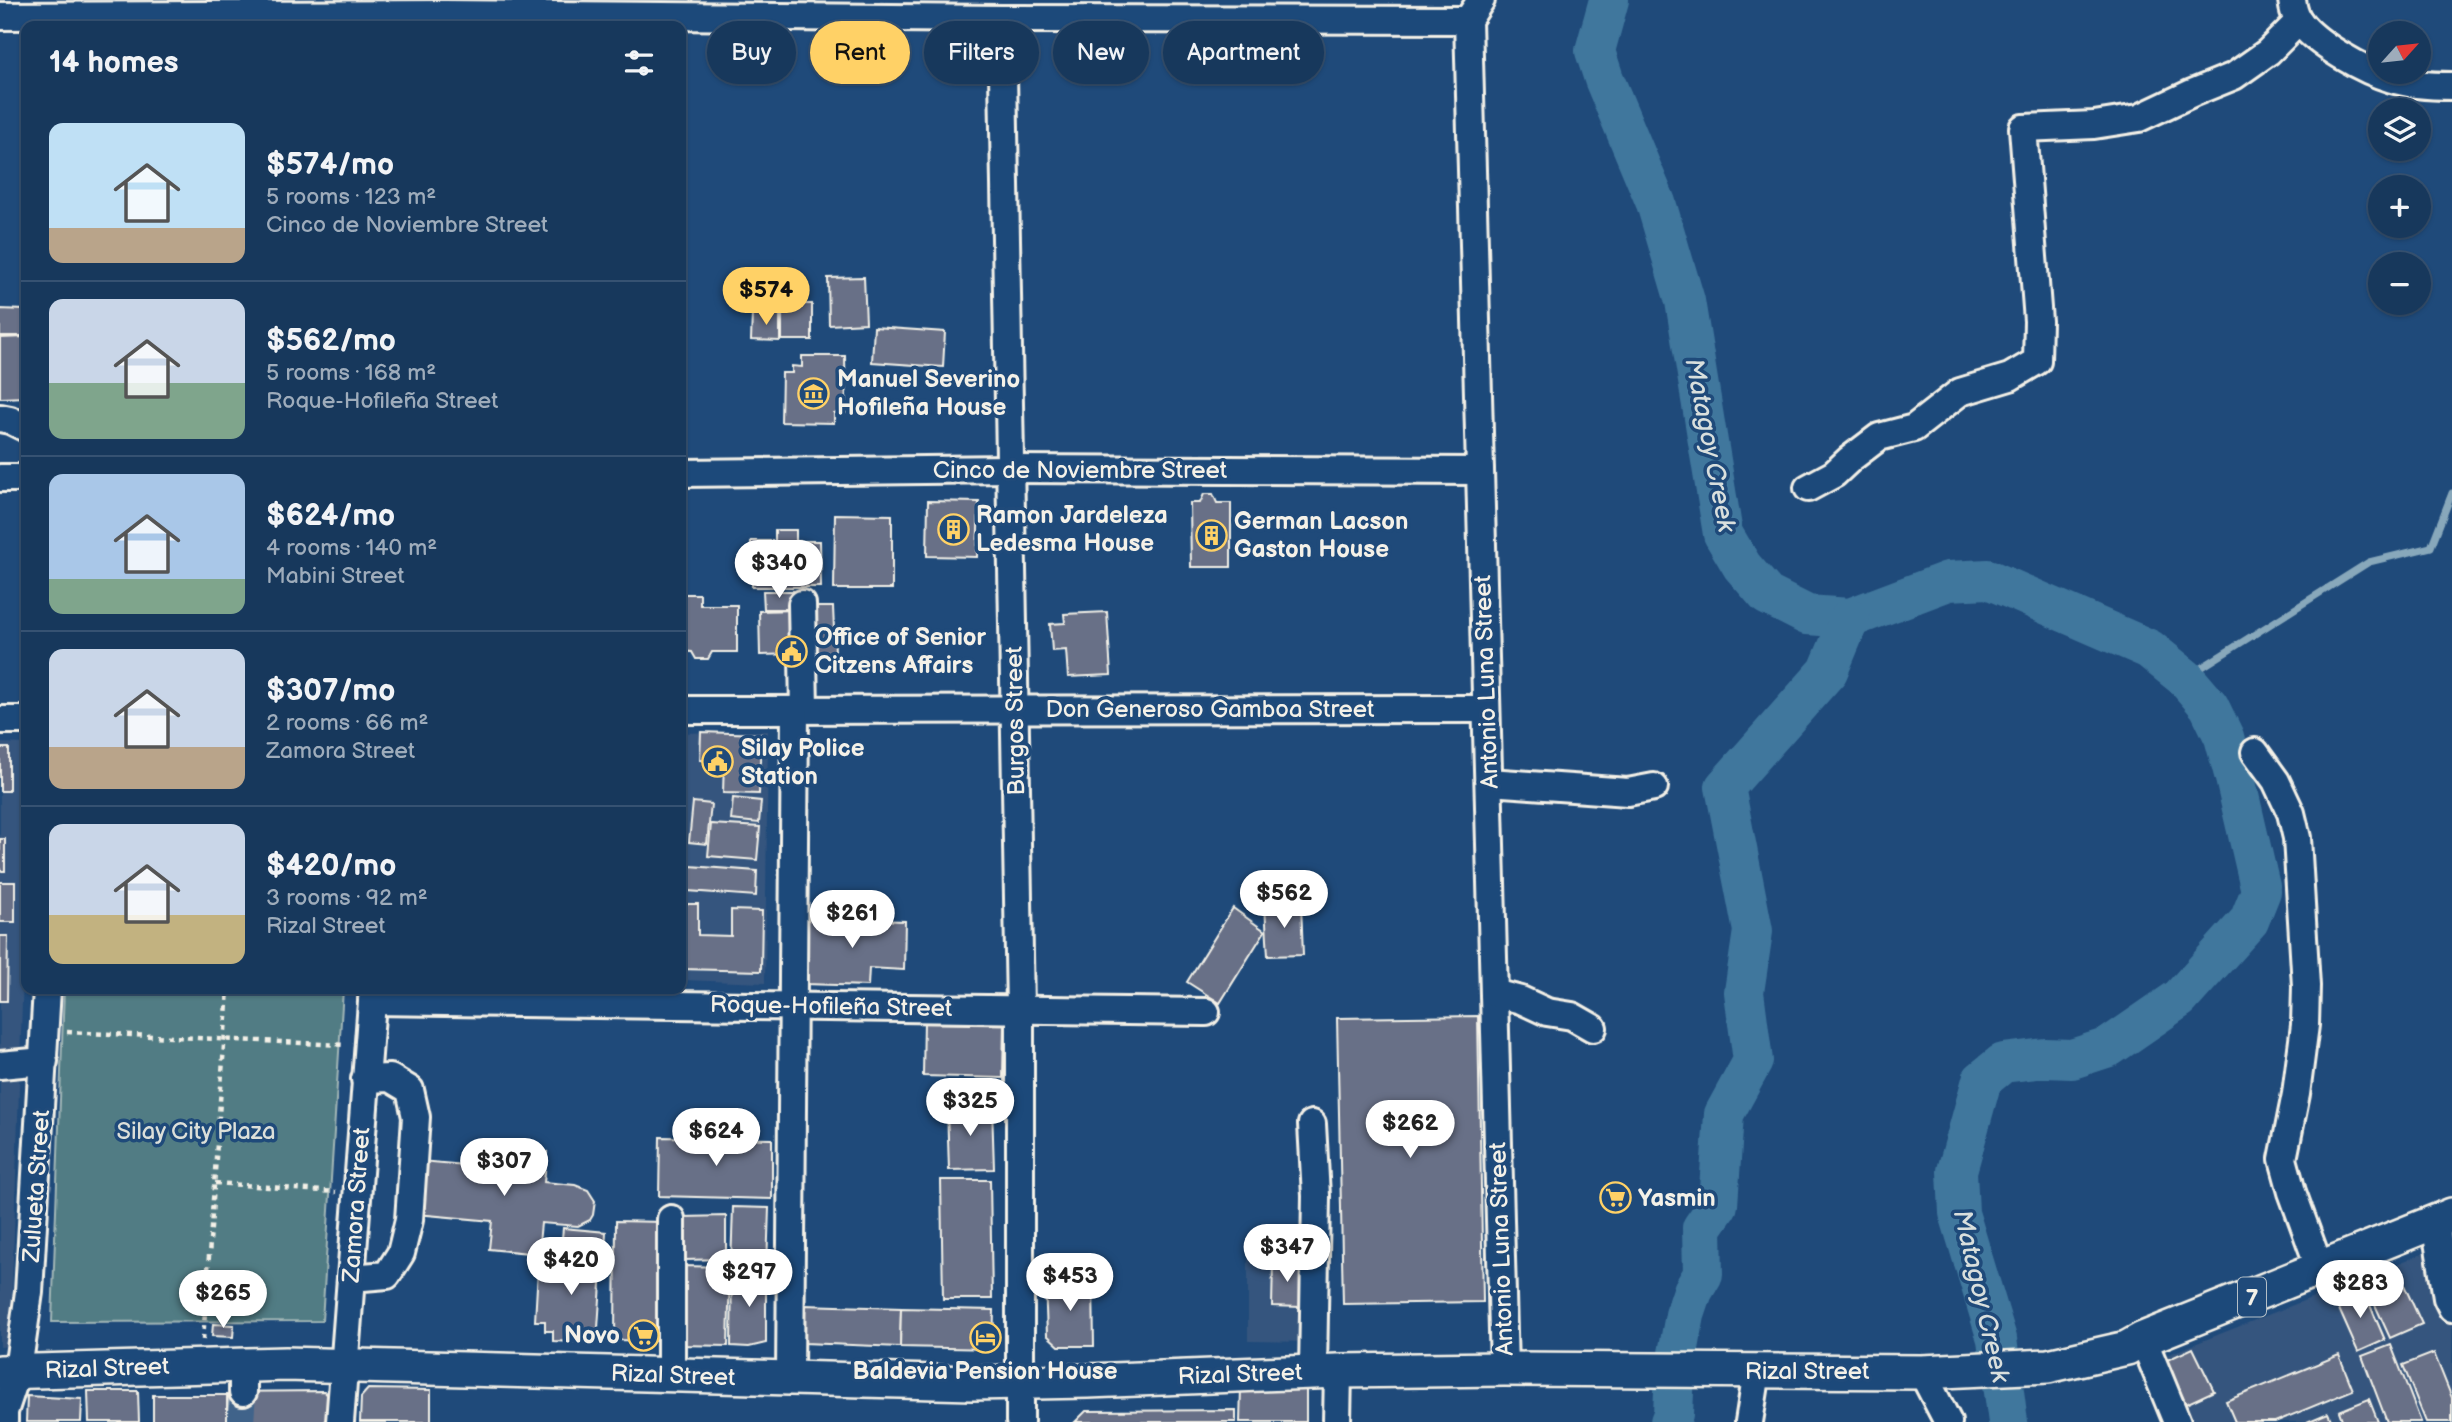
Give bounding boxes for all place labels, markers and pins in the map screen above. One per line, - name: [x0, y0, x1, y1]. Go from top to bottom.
- pin: $574: [725, 268, 807, 327]
- place label: Manuel Severino Hofileña House: [837, 365, 1020, 422]
- museum icon: Manuel Severino Hofileña House: [797, 376, 831, 410]
- place label: Ramon Jardeleza Ledesma House: [976, 501, 1168, 558]
- place label: German Lacson Gaston House: [1234, 507, 1408, 564]
- building icon: Ramon Jardeleza Ledesma House: [936, 512, 970, 546]
- building icon: German Lacson Gaston House: [1194, 518, 1228, 552]
- pin: $340: [738, 540, 820, 600]
- place label: Office of Senior Citzens Affairs: [815, 623, 986, 680]
- public building icon: Office of Senior Citzens Affairs: [775, 634, 809, 668]
- place label: Silay Police Station: [741, 734, 865, 791]
- public building icon: Silay Police Station: [701, 745, 735, 779]
- pin: $562: [1243, 870, 1325, 930]
- pin: $261: [811, 890, 893, 950]
- pin: $325: [929, 1078, 1011, 1138]
- pin: $262: [1369, 1100, 1451, 1160]
- pin: $624: [675, 1108, 757, 1168]
- pin: $307: [463, 1138, 545, 1198]
- supermarket icon: Yasmin: [1598, 1181, 1632, 1215]
- place label: Yasmin: [1638, 1184, 1716, 1213]
- pin: $347: [1246, 1224, 1328, 1284]
- pin: $420: [530, 1238, 612, 1297]
- pin: $297: [708, 1250, 790, 1309]
- pin: $453: [1029, 1254, 1111, 1313]
- pin: $283: [2319, 1260, 2401, 1320]
- pin: $265: [182, 1270, 264, 1330]
- supermarket icon: Novo: [626, 1318, 660, 1352]
- hotel icon: Baldevia Pension House: [968, 1320, 1002, 1354]
- place label: Novo: [564, 1321, 620, 1350]
- place label: Baldevia Pension House: [853, 1357, 1118, 1386]

